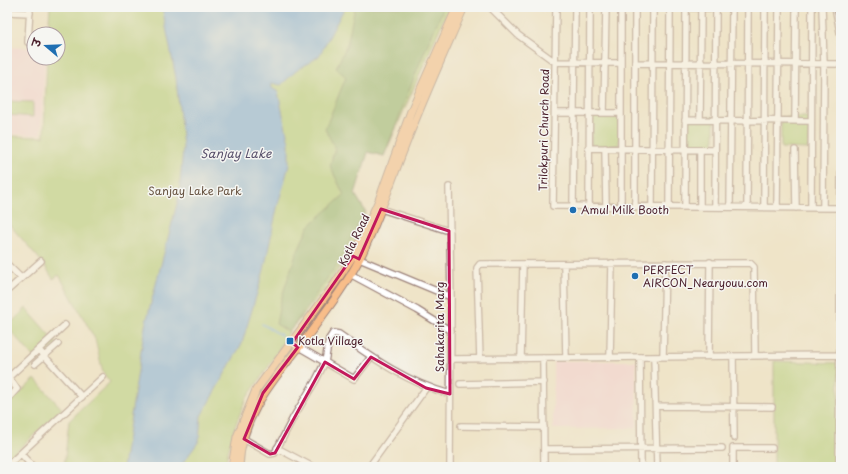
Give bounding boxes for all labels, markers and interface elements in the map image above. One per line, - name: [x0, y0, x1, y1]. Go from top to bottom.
- north arrow: [26, 26, 66, 66]
- text: उ: [27, 35, 46, 50]
- street label: Trilokpuri Church Road: [534, 69, 553, 191]
- water label: Sanjay Lake: [201, 144, 272, 162]
- park label: Sanjay Lake Park: [148, 182, 242, 199]
- place label: Amul Milk Booth: [581, 201, 669, 218]
- marker: Amul Milk Booth: [568, 205, 578, 215]
- street label: Kotla Road: [334, 211, 374, 269]
- place label: PERFECT AIRCON_Nearyouu.com: [643, 261, 768, 291]
- marker: PERFECT AIRCON_Nearyouu.com: [630, 271, 640, 281]
- street label: Sahakarita Marg: [431, 282, 448, 372]
- place label: Kotla Village: [298, 332, 363, 349]
- marker: Kotla Village: [285, 336, 295, 346]

